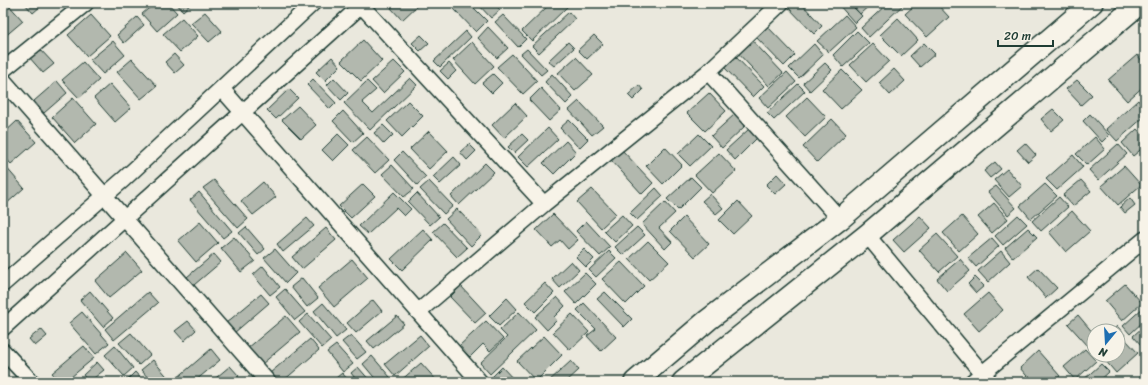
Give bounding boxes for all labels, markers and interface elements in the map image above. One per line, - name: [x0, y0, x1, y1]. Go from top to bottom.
- scale bar: [998, 22, 1053, 48]
- text: 20 m: [1004, 25, 1031, 47]
- north arrow: [1086, 323, 1126, 363]
- text: N: [1096, 342, 1111, 363]

